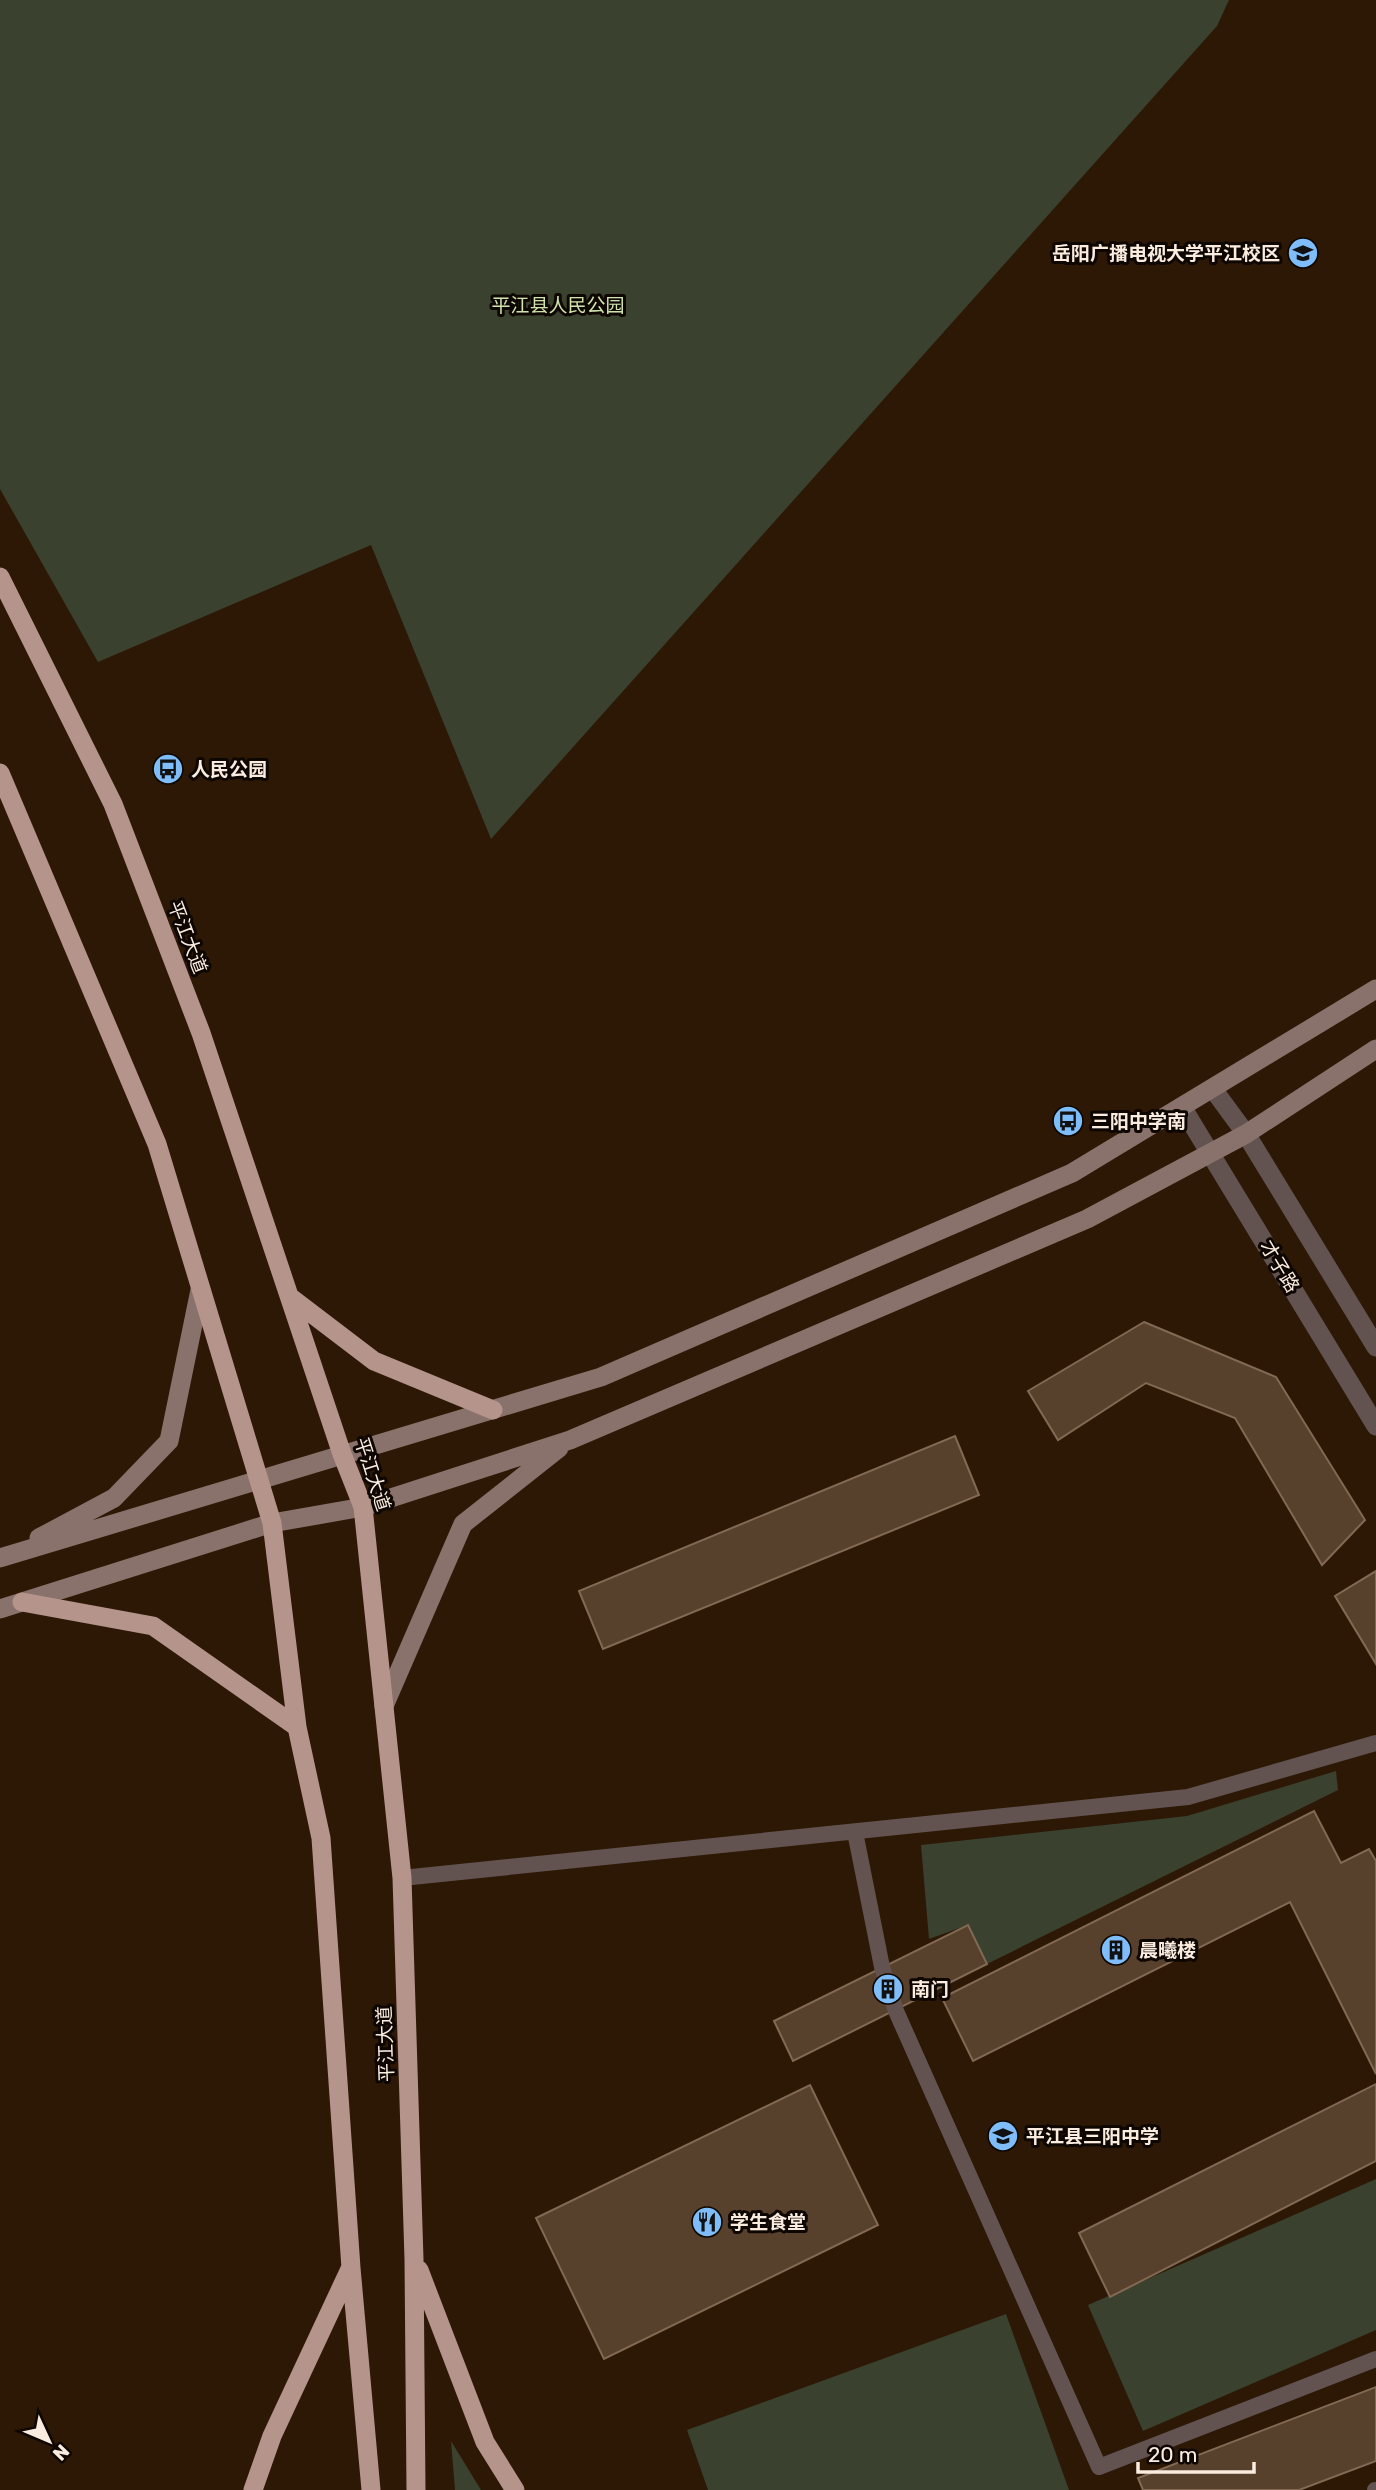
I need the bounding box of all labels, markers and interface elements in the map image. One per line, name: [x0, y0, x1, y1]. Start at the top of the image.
school or university icon: 岳阳广播电视大学平江校区: [1286, 236, 1320, 270]
place label: 岳阳广播电视大学平江校区: [1052, 242, 1280, 265]
park label: 平江县人民公园: [491, 294, 625, 317]
bus stop icon: 人民公园: [151, 752, 185, 786]
place label: 人民公园: [191, 758, 267, 781]
street label: 平江大道: [163, 898, 212, 977]
bus stop icon: 三阳中学南: [1051, 1104, 1085, 1138]
place label: 三阳中学南: [1091, 1110, 1186, 1133]
street label: 才子路: [1255, 1236, 1304, 1297]
street label: 平江大道: [350, 1434, 395, 1514]
building icon: 晨曦楼: [1099, 1933, 1133, 1967]
place label: 晨曦楼: [1139, 1939, 1196, 1962]
building icon: 南门: [871, 1972, 905, 2006]
place label: 南门: [911, 1978, 949, 2001]
street label: 平江大道: [373, 2006, 398, 2082]
school or university icon: 平江县三阳中学: [986, 2119, 1020, 2153]
place label: 平江县三阳中学: [1026, 2125, 1159, 2148]
restaurant icon: 学生食堂: [690, 2205, 724, 2239]
place label: 学生食堂: [730, 2211, 806, 2234]
north arrow: [14, 2406, 84, 2476]
scale bar: [1138, 2430, 1254, 2474]
text: N: [48, 2440, 74, 2465]
text: 20 m: [1148, 2442, 1197, 2467]

